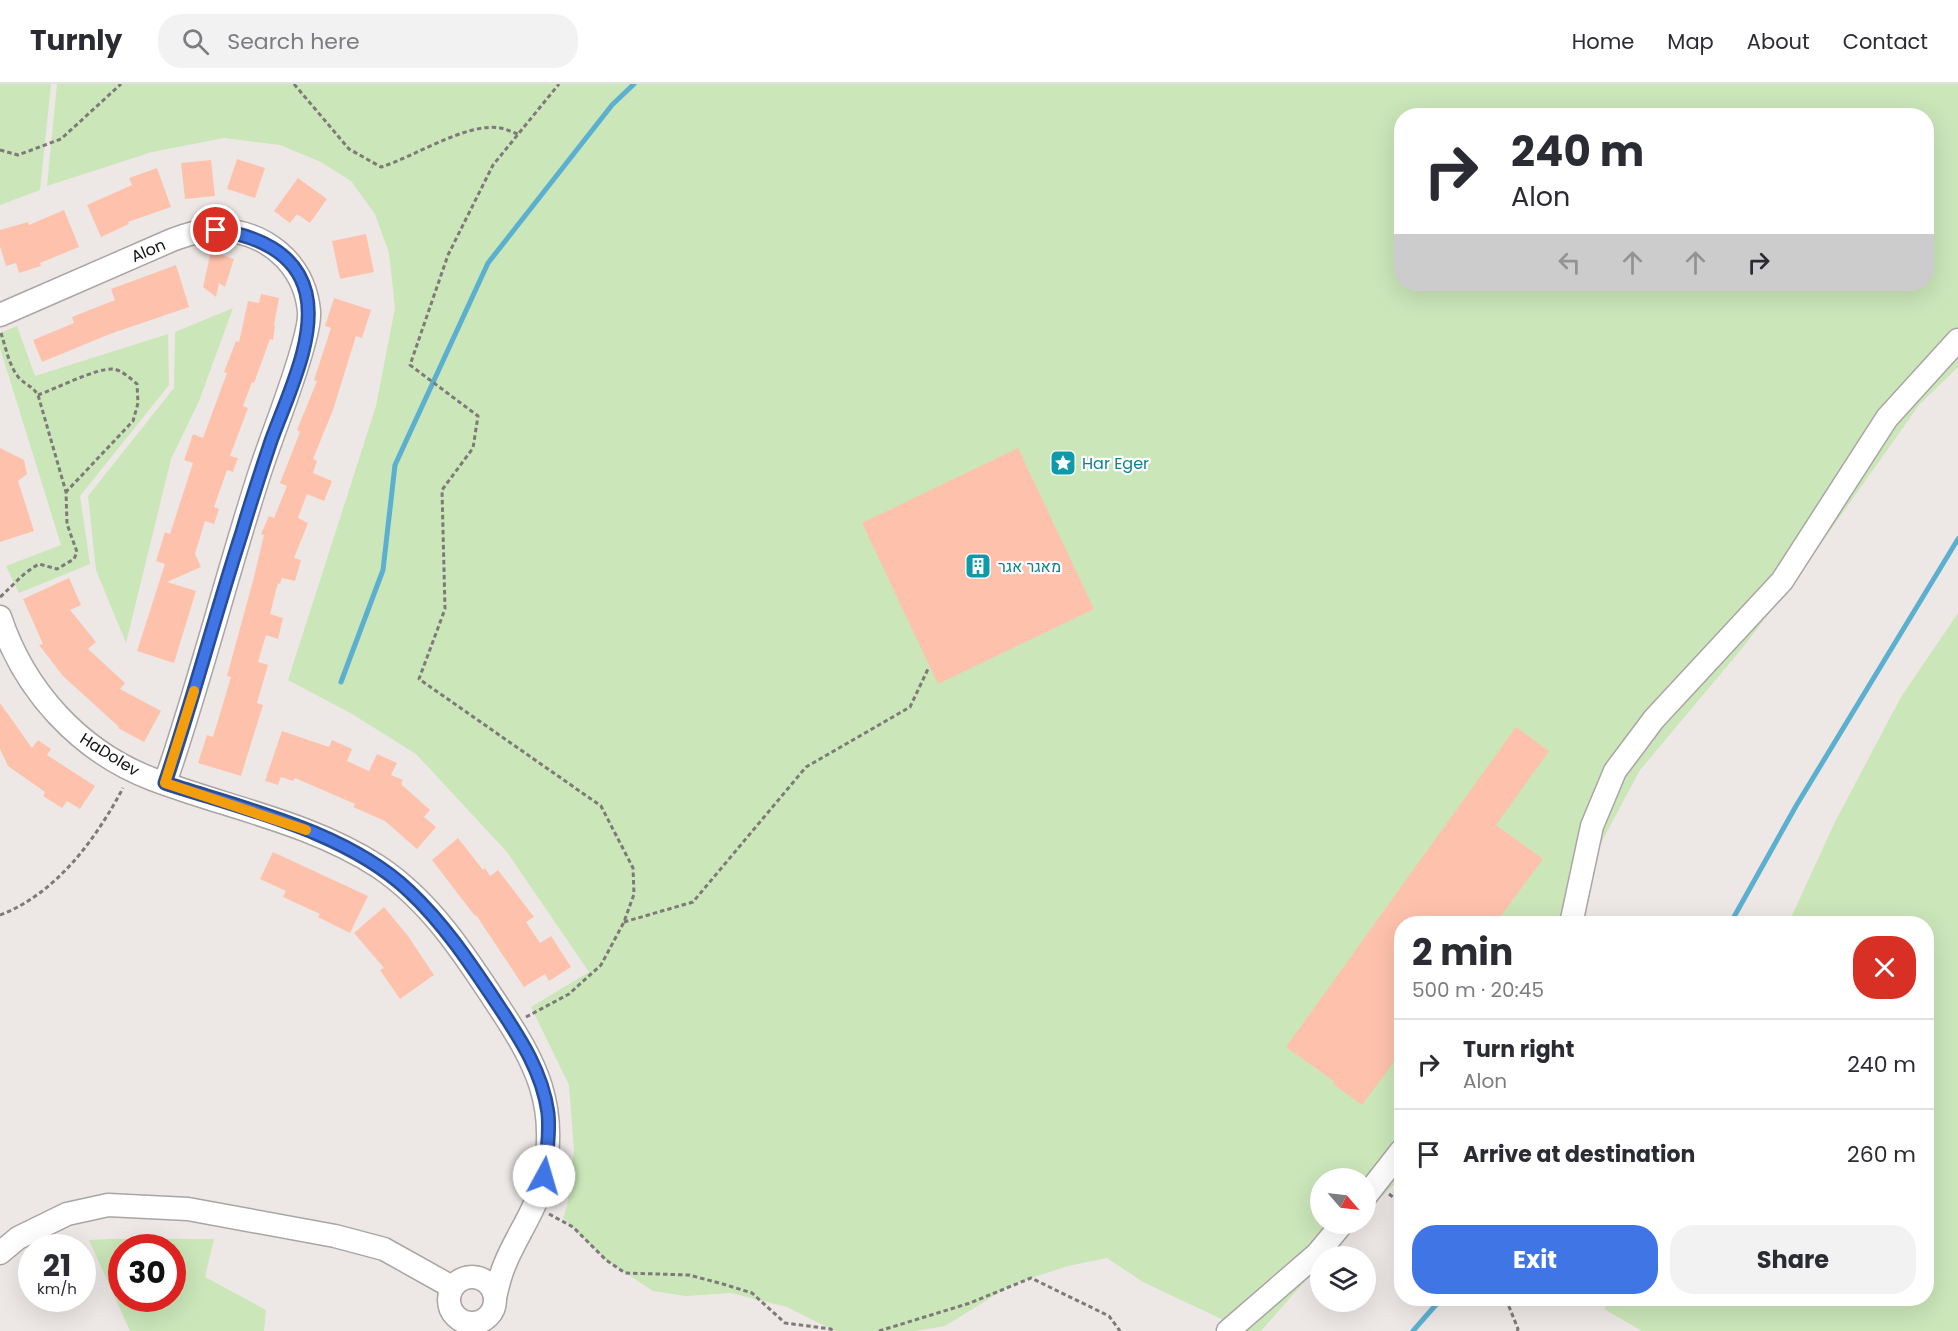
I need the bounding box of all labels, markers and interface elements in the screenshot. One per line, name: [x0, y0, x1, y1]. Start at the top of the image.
search box: [158, 14, 578, 68]
text: Turnly: [30, 21, 122, 60]
icon: search: [179, 25, 212, 58]
text: Search here: [227, 26, 360, 57]
text: Home: [1572, 27, 1634, 56]
text: Map: [1667, 27, 1714, 56]
text: About: [1747, 27, 1810, 56]
text: Contact: [1843, 27, 1928, 56]
text: 240 m: [1511, 122, 1644, 181]
icon: right: [1412, 132, 1490, 210]
text: Alon: [1511, 178, 1570, 215]
pin: [190, 204, 241, 255]
icon: arrive: [199, 213, 232, 246]
street label: Alon: [127, 233, 169, 268]
icon: left: [1553, 246, 1586, 279]
icon: ahead: [1616, 246, 1649, 279]
icon: ahead: [1679, 246, 1712, 279]
icon: right: [1742, 246, 1775, 279]
place icon: Har Eger: [1048, 448, 1078, 478]
place label: Har Eger: [1082, 452, 1149, 475]
building icon: מאגר אגר: [963, 551, 993, 581]
place label: מאגר אגר: [998, 555, 1061, 578]
street label: HaDolev: [76, 727, 144, 782]
text: 2 min: [1412, 927, 1513, 978]
button: close: [1853, 936, 1916, 999]
text: 500 m · 20:45: [1412, 976, 1544, 1004]
text: Turn right: [1463, 1034, 1574, 1065]
icon: right: [1412, 1048, 1445, 1081]
text: 240 m: [1847, 1049, 1916, 1080]
text: Alon: [1463, 1067, 1507, 1095]
icon: arrive: [1412, 1138, 1445, 1171]
text: Arrive at destination: [1463, 1139, 1695, 1170]
text: 260 m: [1847, 1139, 1916, 1170]
position arrow: [512, 1144, 576, 1208]
north arrow: [1310, 1168, 1376, 1234]
map controls: [1310, 1168, 1376, 1312]
button: Exit: [1412, 1225, 1658, 1294]
button: Share: [1670, 1225, 1916, 1294]
speed limit sign: 30: [108, 1234, 186, 1312]
text: 21: [43, 1244, 71, 1287]
button: layers: [1310, 1246, 1376, 1312]
text: km/h: [37, 1278, 77, 1299]

